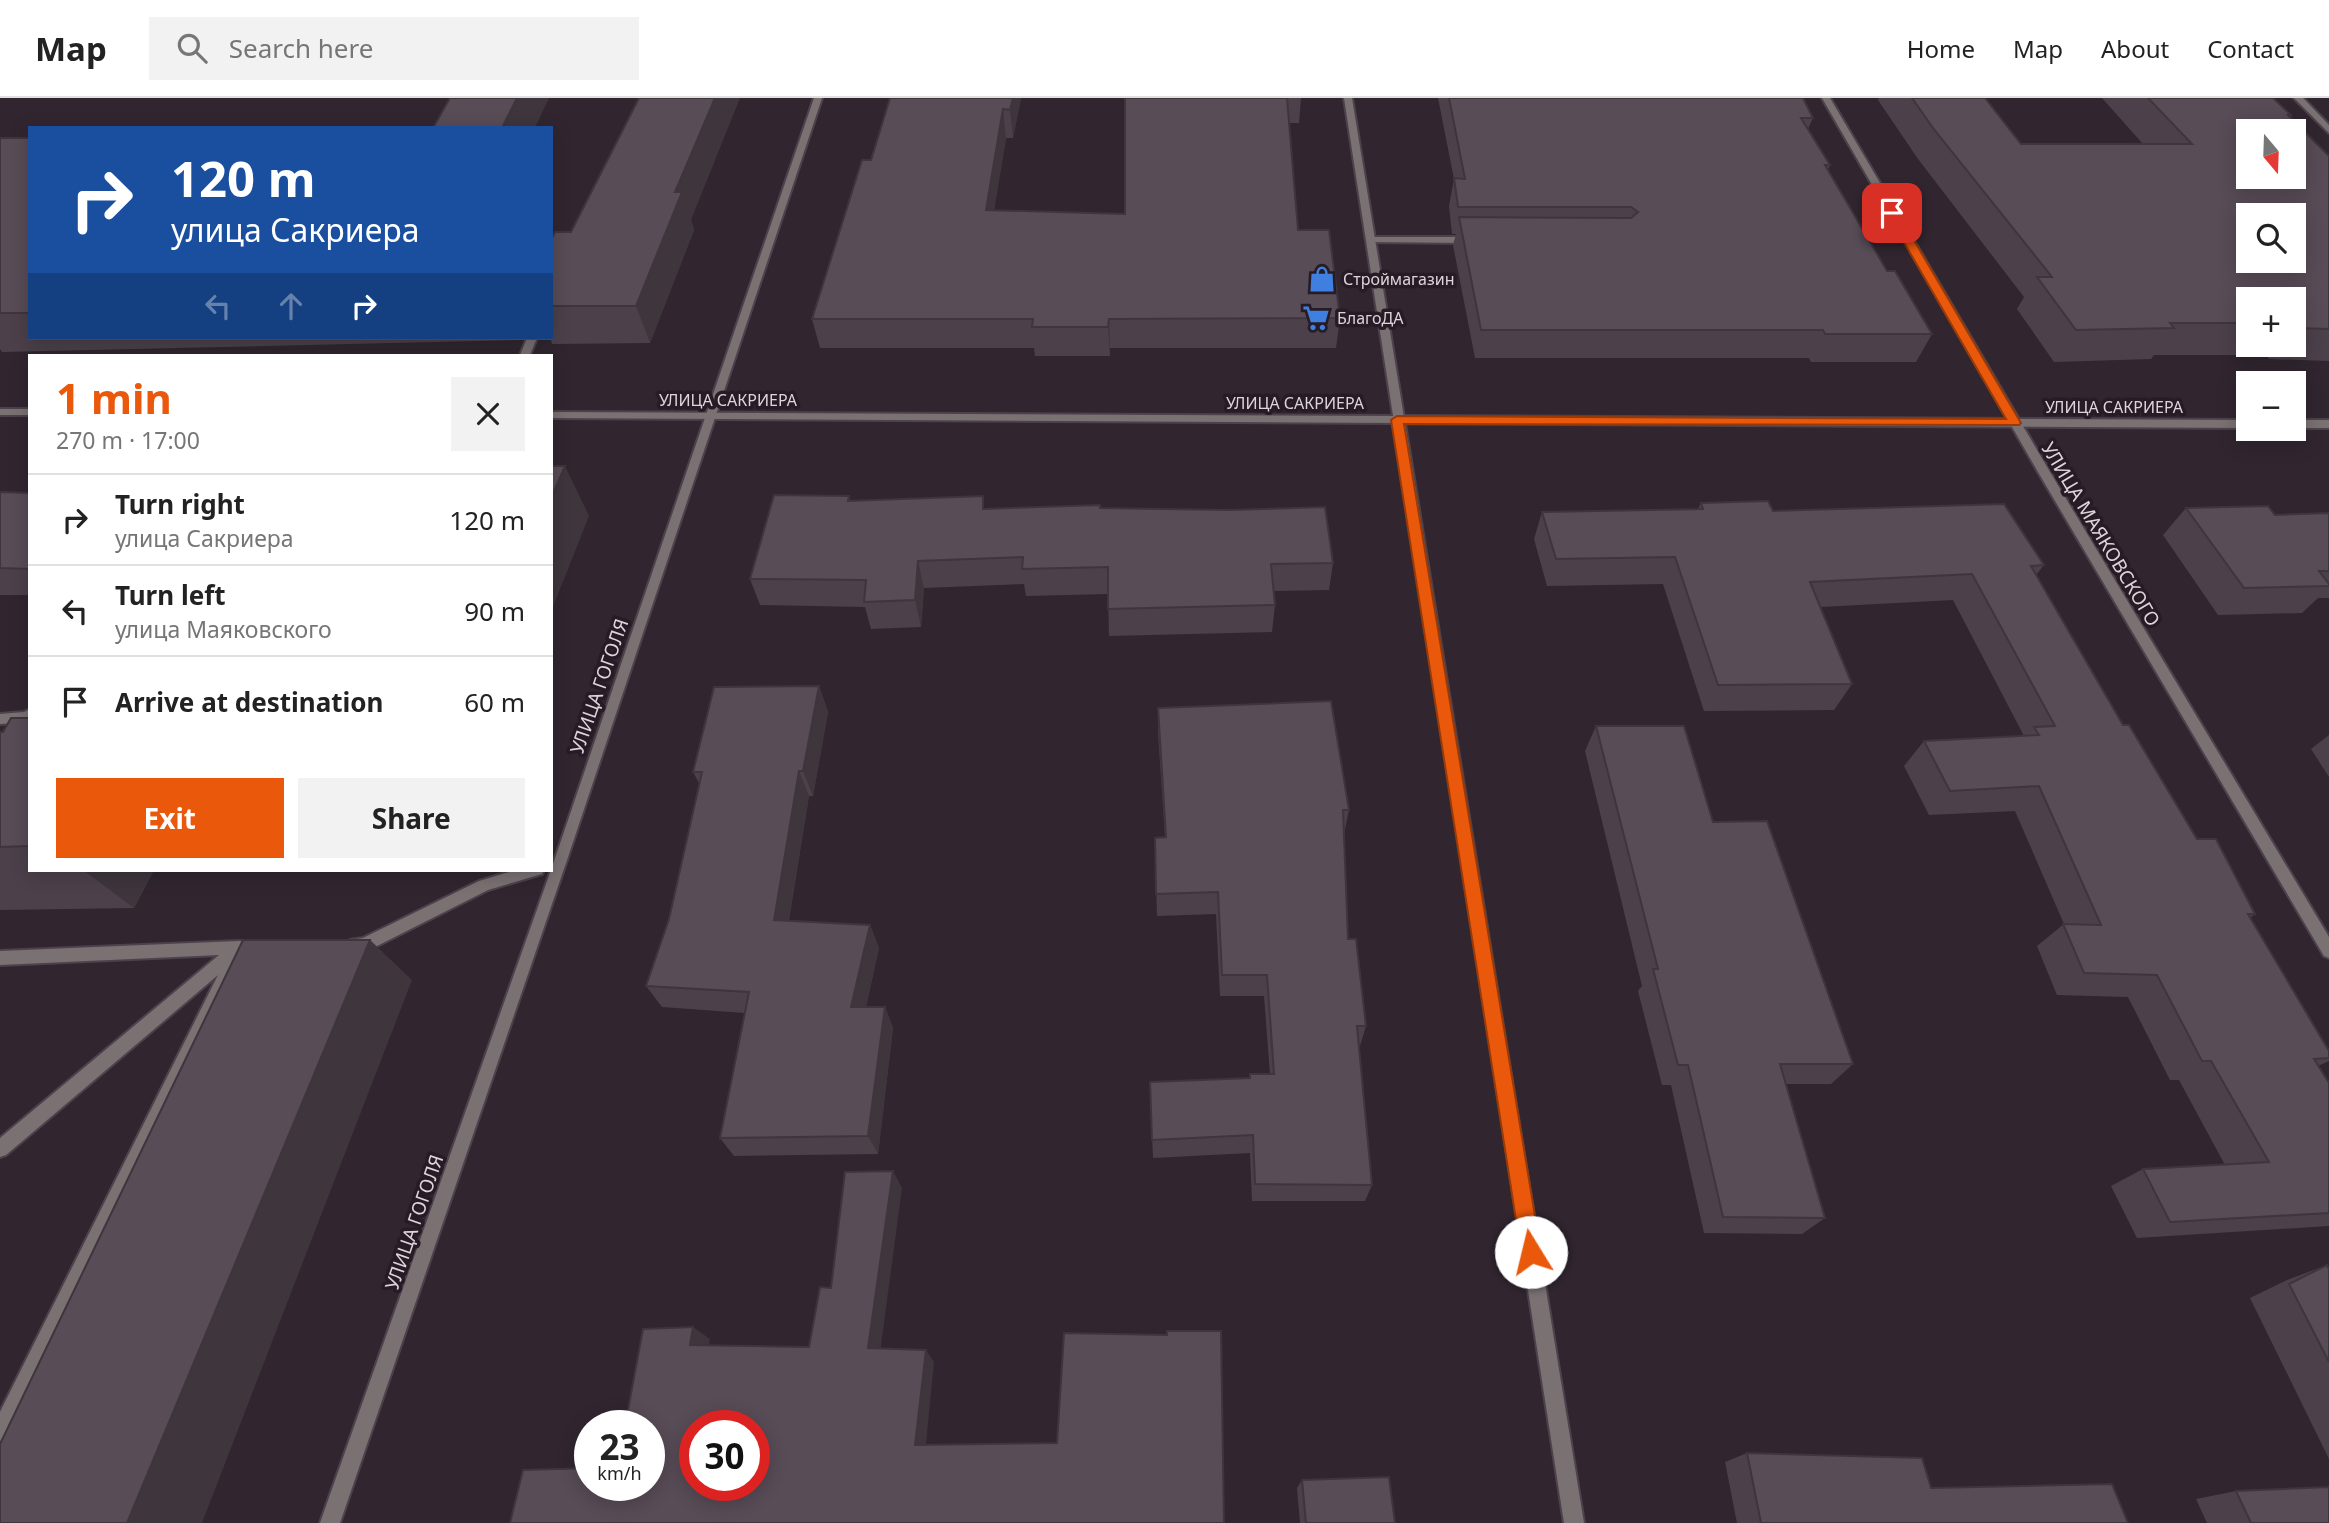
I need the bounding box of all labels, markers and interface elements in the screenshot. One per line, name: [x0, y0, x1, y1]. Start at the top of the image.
search box: [149, 17, 639, 80]
text: Map: [35, 26, 107, 71]
icon: search: [173, 29, 211, 67]
text: Search here: [229, 30, 373, 66]
text: Home: [1907, 32, 1975, 65]
text: Map: [2013, 32, 2063, 65]
text: About: [2101, 32, 2169, 65]
text: Contact: [2207, 32, 2294, 65]
north arrow: [2236, 119, 2306, 189]
map controls: [2236, 119, 2306, 441]
text: 120 m: [171, 145, 316, 211]
icon: right: [56, 154, 147, 245]
pin: [1862, 183, 1922, 243]
icon: arrive: [1873, 194, 1911, 232]
button: search: [2236, 203, 2306, 273]
text: улица Сакриера: [171, 208, 420, 251]
shop icon: Строймагазин: [1307, 264, 1337, 294]
place label: Строймагазин: [1343, 268, 1455, 290]
icon: left: [199, 287, 237, 325]
icon: ahead: [272, 287, 310, 325]
icon: right: [345, 287, 383, 325]
button: +: [2236, 287, 2306, 357]
supermarket icon: БлагоДА: [1301, 303, 1331, 333]
place label: БлагоДА: [1337, 307, 1404, 329]
text: 1 min: [56, 369, 172, 426]
button: −: [2236, 371, 2306, 441]
button: close: [451, 377, 525, 451]
street label: УЛИЦА САКРИЕРА: [659, 389, 798, 411]
street label: УЛИЦА САКРИЕРА: [1226, 392, 1365, 414]
street label: УЛИЦА САКРИЕРА: [2045, 396, 2184, 418]
text: 270 m · 17:00: [56, 424, 200, 456]
street label: УЛИЦА МАЯКОВСКОГО: [2036, 437, 2166, 631]
text: Turn right: [115, 486, 245, 522]
icon: right: [56, 501, 94, 539]
text: 120 m: [449, 502, 525, 538]
text: улица Сакриера: [115, 522, 294, 554]
text: Turn left: [115, 577, 226, 613]
icon: left: [56, 592, 94, 630]
text: 90 m: [464, 593, 525, 629]
text: улица Маяковского: [115, 613, 332, 645]
street label: УЛИЦА ГОГОЛЯ: [564, 615, 634, 757]
icon: arrive: [56, 683, 94, 721]
text: Arrive at destination: [115, 684, 384, 720]
text: 60 m: [464, 684, 525, 720]
button: Exit: [56, 778, 284, 858]
button: Share: [298, 778, 525, 858]
street label: УЛИЦА ГОГОЛЯ: [379, 1151, 449, 1293]
position arrow: [1494, 1215, 1568, 1289]
speed limit sign: 30: [679, 1410, 770, 1501]
text: 23: [599, 1423, 640, 1470]
text: km/h: [597, 1461, 642, 1485]

